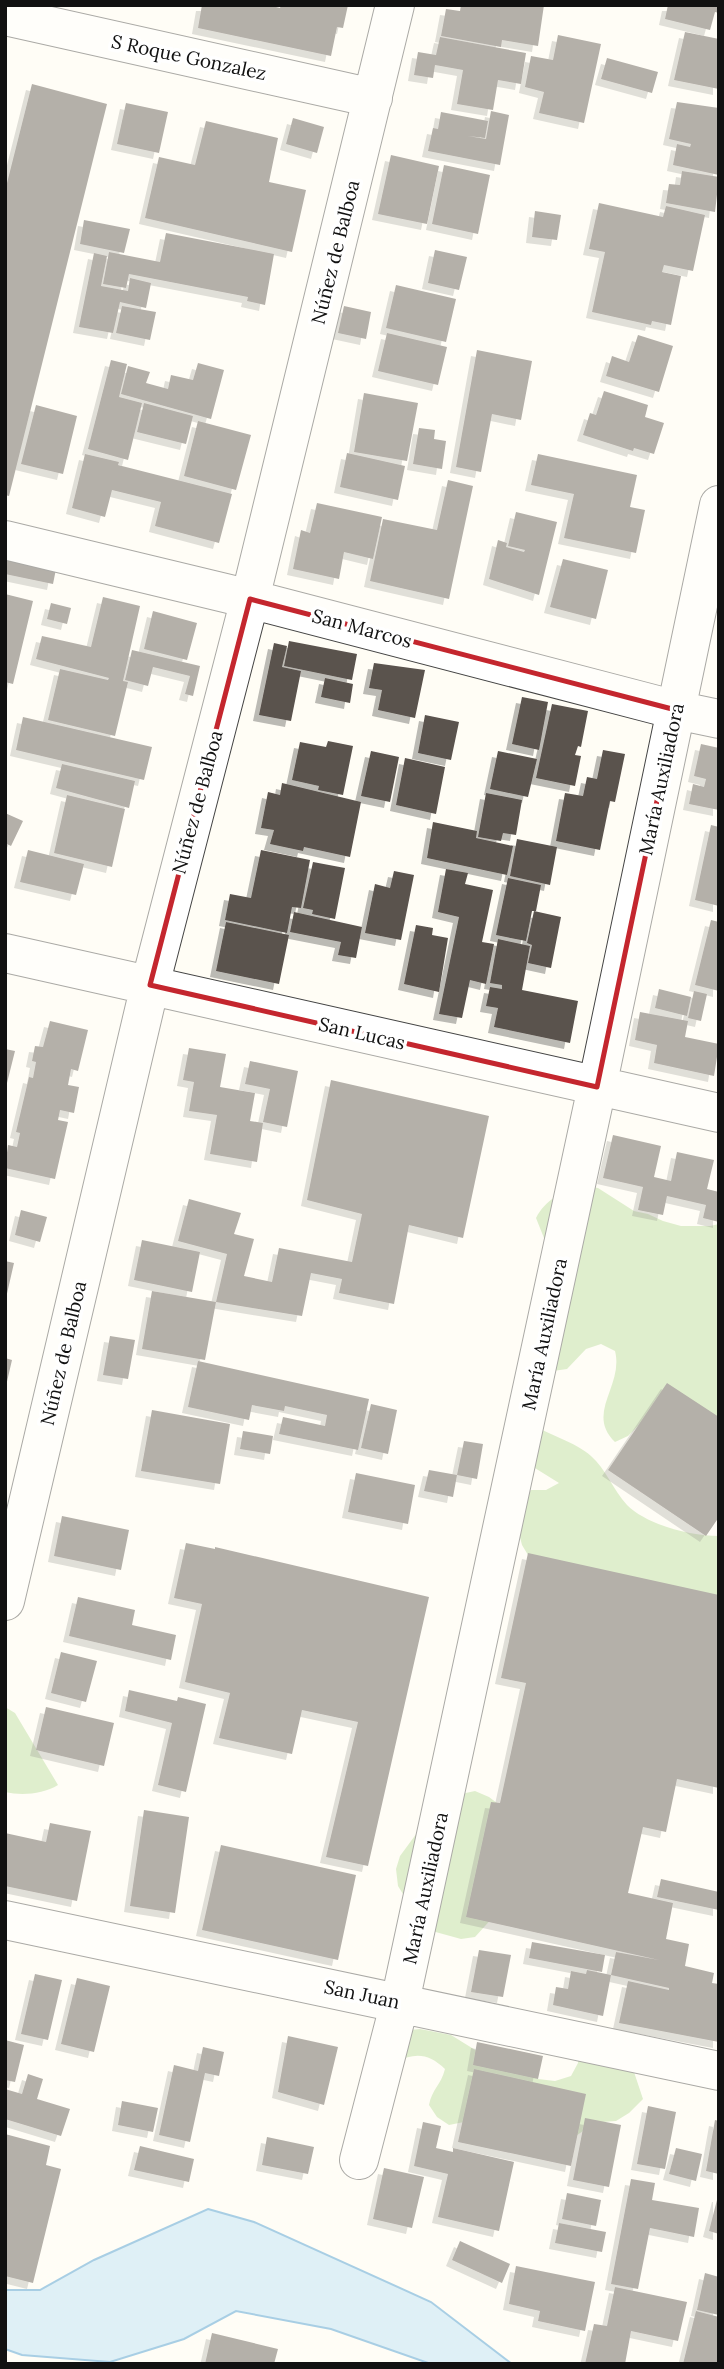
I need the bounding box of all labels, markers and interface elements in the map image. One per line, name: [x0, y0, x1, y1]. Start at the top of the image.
street label: S Roque Gonzalez: [109, 29, 269, 85]
street label: Núñez de Balboa: [305, 177, 365, 327]
street label: San Marcos: [309, 603, 415, 653]
street label: María Auxiliadora: [633, 701, 689, 857]
street label: Núñez de Balboa: [166, 727, 228, 876]
street label: San Lucas: [316, 1011, 408, 1055]
street label: María Auxiliadora: [516, 1256, 572, 1412]
street label: Núñez de Balboa: [35, 1278, 91, 1428]
street label: María Auxiliadora: [397, 1810, 453, 1966]
street label: San Juan: [322, 1974, 402, 2014]

